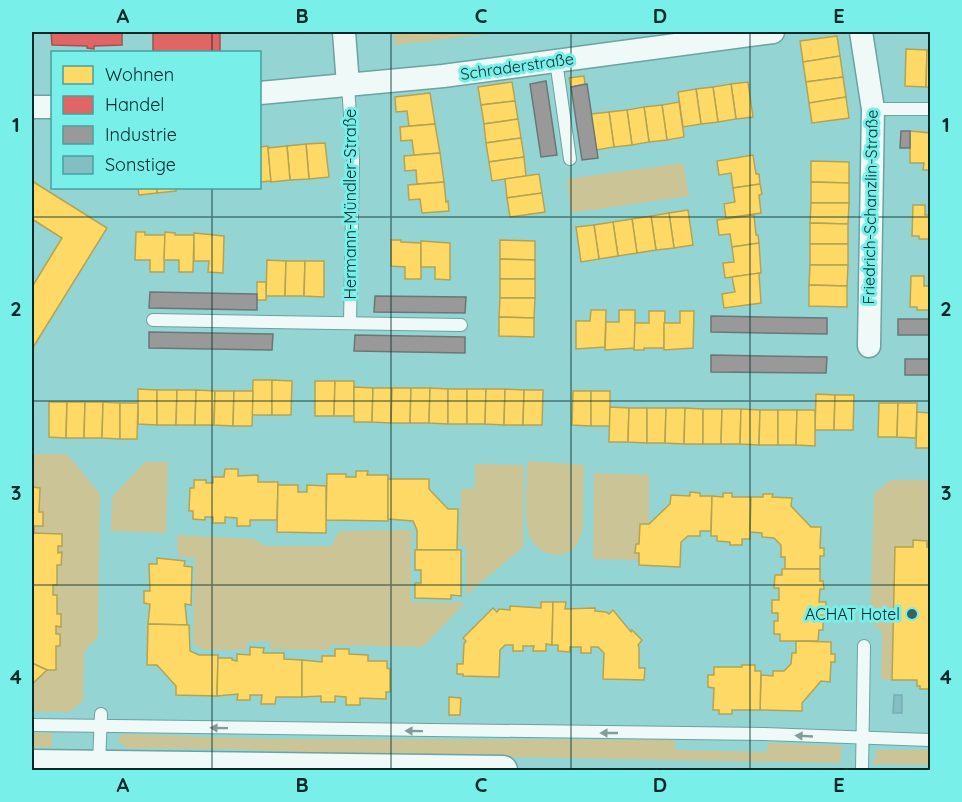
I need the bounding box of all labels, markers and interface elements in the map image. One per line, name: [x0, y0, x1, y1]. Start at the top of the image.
text: A: [117, 3, 130, 28]
text: B: [295, 3, 309, 28]
text: C: [475, 3, 488, 28]
text: D: [653, 3, 667, 28]
text: E: [833, 3, 845, 28]
street label: Schraderstraße: [459, 48, 575, 84]
legend: [51, 51, 261, 189]
text: Wohnen: [105, 63, 174, 86]
text: Handel: [105, 93, 165, 116]
street label: Hermann-Mündler-Straße: [340, 109, 360, 299]
street label: Friedrich-Schanzlin-Straße: [858, 109, 882, 305]
text: 1: [12, 112, 20, 137]
text: 1: [942, 112, 950, 137]
text: Industrie: [105, 123, 177, 146]
text: Sonstige: [105, 153, 176, 176]
text: 2: [10, 296, 22, 321]
text: 2: [940, 296, 952, 321]
text: 3: [11, 480, 21, 505]
text: 3: [941, 480, 951, 505]
place label: ACHAT Hotel: [805, 604, 900, 624]
marker: ACHAT Hotel: [905, 607, 919, 621]
text: 4: [10, 664, 22, 689]
text: 4: [940, 664, 952, 689]
one-way arrow: [210, 723, 229, 733]
one-way arrow: [405, 726, 424, 736]
one-way arrow: [600, 728, 619, 737]
one-way arrow: [795, 732, 814, 741]
text: A: [117, 772, 130, 797]
text: B: [295, 772, 309, 797]
text: C: [475, 772, 488, 797]
text: D: [653, 772, 667, 797]
text: E: [833, 772, 845, 797]

